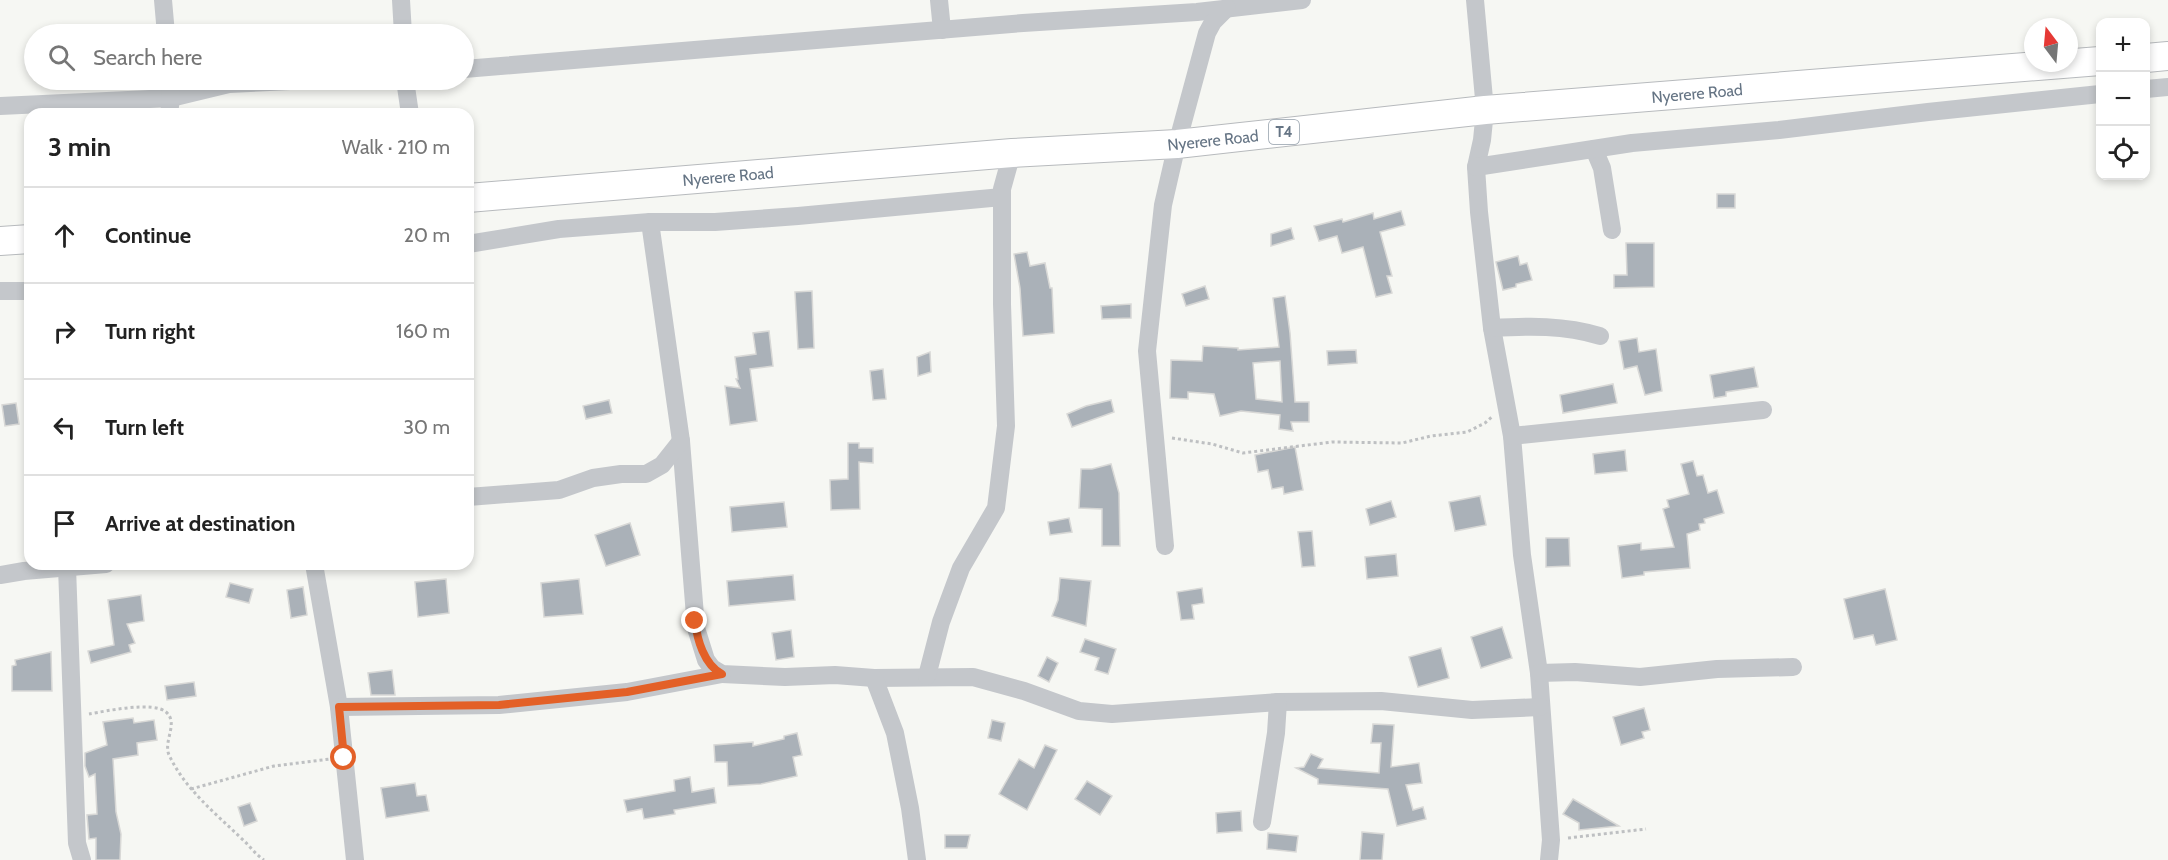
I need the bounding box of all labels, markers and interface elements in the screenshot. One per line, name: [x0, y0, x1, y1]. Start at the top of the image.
north arrow: [2024, 18, 2078, 72]
map controls: [2096, 18, 2150, 180]
button: +: [2096, 18, 2150, 72]
search box: [24, 24, 474, 90]
icon: search: [45, 41, 78, 74]
text: Search here: [93, 44, 202, 71]
button: −: [2096, 72, 2150, 126]
street label: Nyerere Road: [1651, 80, 1744, 107]
road number: T4: [1269, 120, 1299, 144]
street label: Nyerere Road: [1166, 126, 1260, 155]
button: locate: [2096, 126, 2150, 180]
text: 3 min: [48, 131, 111, 163]
text: Walk · 210 m: [342, 135, 450, 159]
street label: Nyerere Road: [682, 163, 775, 190]
icon: ahead: [48, 219, 81, 252]
text: Continue: [105, 222, 191, 249]
text: 20 m: [404, 223, 450, 247]
icon: right: [48, 315, 81, 348]
text: Turn right: [105, 318, 195, 345]
text: 160 m: [396, 319, 450, 343]
icon: left: [48, 411, 81, 444]
text: Turn left: [105, 414, 184, 441]
text: 30 m: [403, 415, 450, 439]
icon: arrive: [48, 507, 81, 540]
text: Arrive at destination: [105, 510, 295, 537]
route end: [681, 607, 707, 633]
route start: [330, 744, 356, 770]

